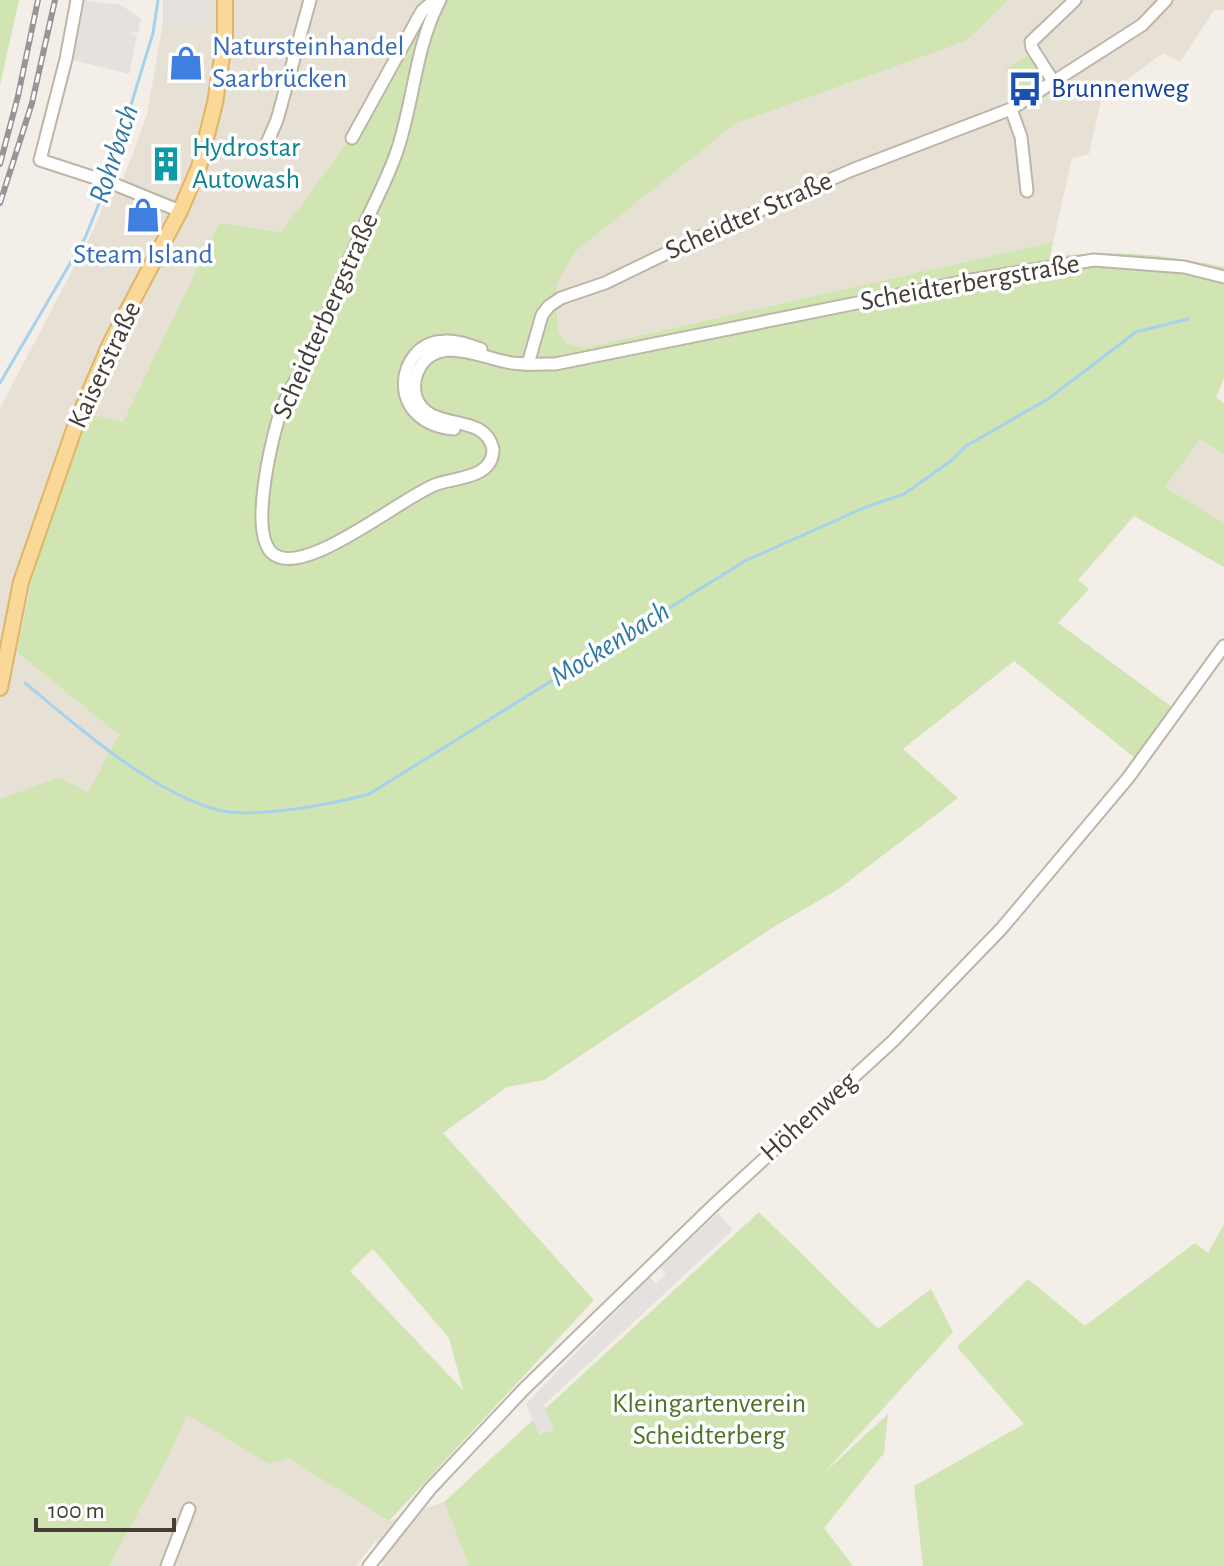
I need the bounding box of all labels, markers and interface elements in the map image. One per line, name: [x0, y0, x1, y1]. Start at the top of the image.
place label: Natursteinhandel Saarbrücken: [212, 33, 405, 93]
shop icon: Natursteinhandel Saarbrücken: [167, 44, 205, 82]
bus stop icon: Brunnenweg: [1006, 70, 1044, 108]
place label: Brunnenweg: [1051, 75, 1189, 103]
water label: Rohrbach: [84, 101, 144, 207]
place label: Hydrostar Autowash: [192, 134, 300, 194]
building icon: Hydrostar Autowash: [147, 145, 185, 183]
street label: Scheidter Straße: [661, 167, 837, 265]
shop icon: Steam Island: [124, 196, 162, 234]
street label: Scheidterbergstraße: [268, 209, 384, 423]
place label: Steam Island: [73, 241, 213, 269]
street label: Scheidterbergstraße: [858, 250, 1082, 316]
street label: Kaiserstraße: [63, 297, 147, 433]
water label: Mockenbach: [545, 596, 675, 692]
street label: Höhenweg: [756, 1067, 863, 1167]
park label: Kleingartenverein Scheidterberg: [612, 1390, 806, 1450]
scale bar: [36, 1482, 174, 1532]
text: 100 m: [48, 1499, 105, 1523]

